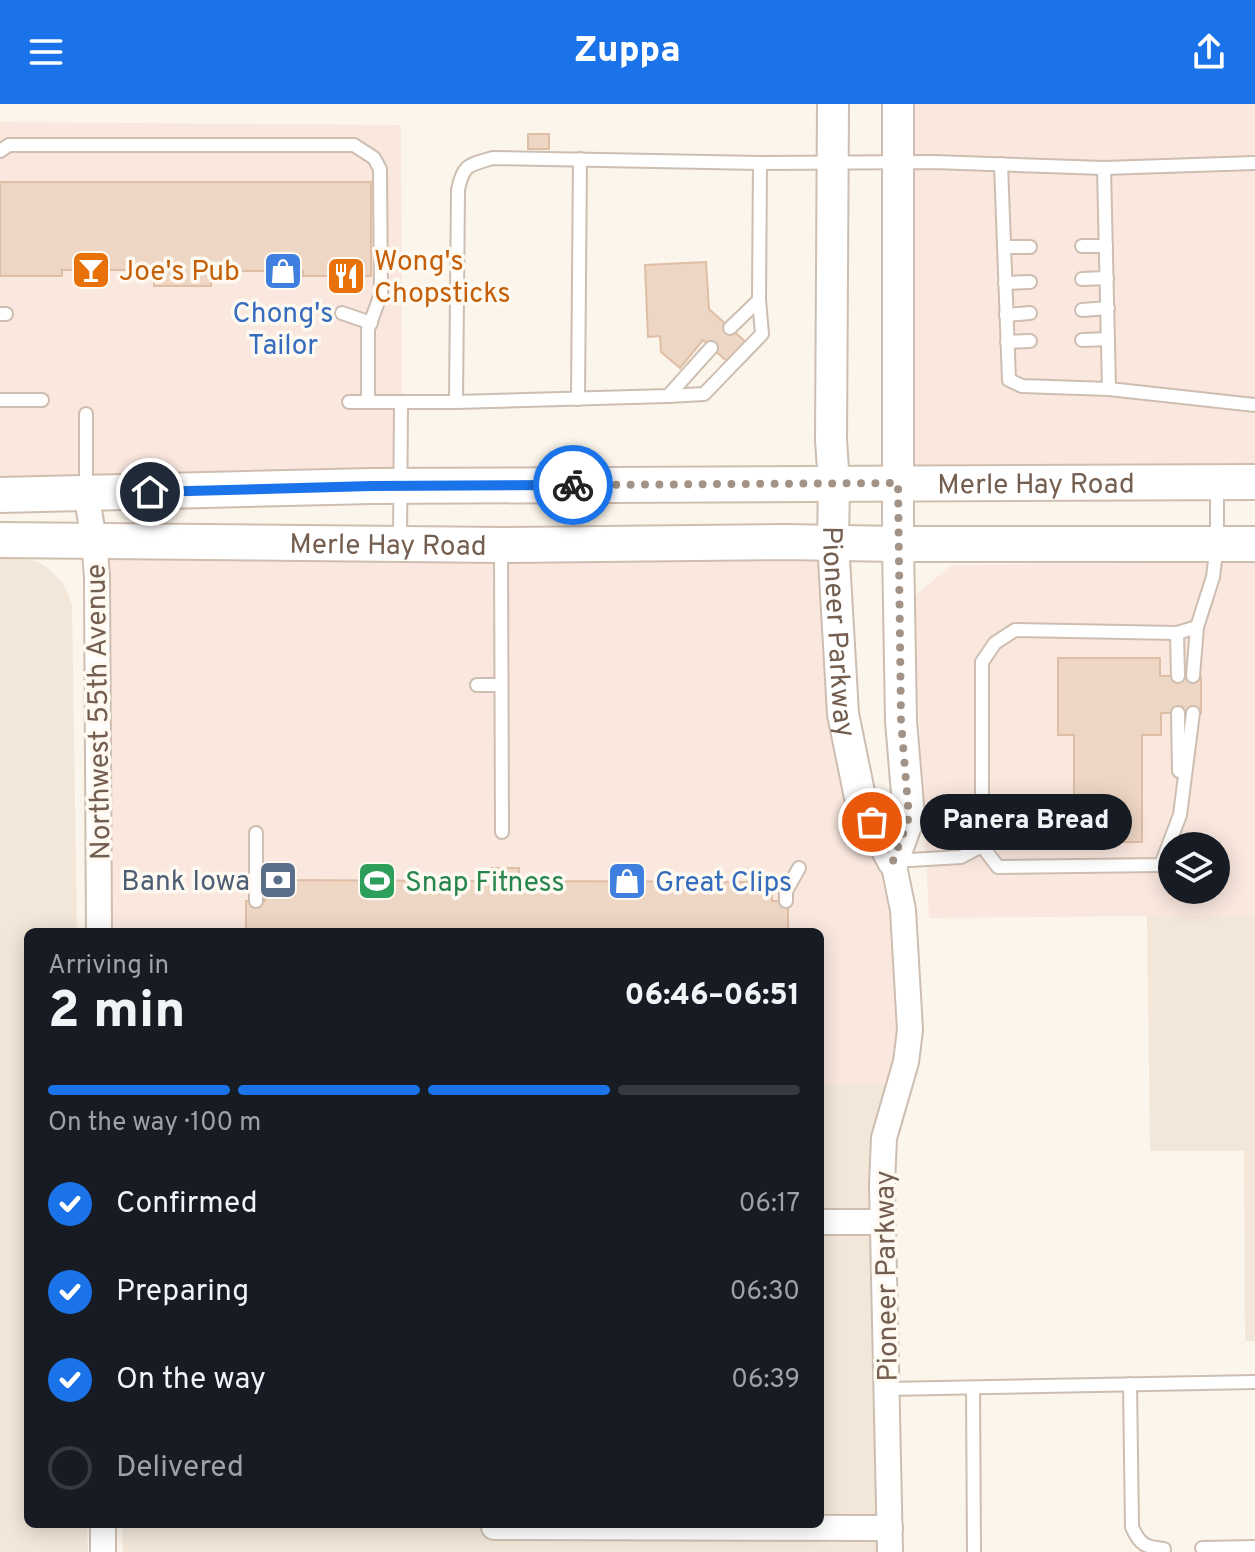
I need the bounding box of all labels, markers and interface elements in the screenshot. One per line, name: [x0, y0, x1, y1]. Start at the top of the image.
text: Zuppa: [574, 29, 681, 75]
icon: menu: [24, 30, 68, 74]
icon: share: [1187, 30, 1231, 74]
place label: Wong's Chopsticks: [374, 245, 511, 313]
bar icon: Joe's Pub: [70, 249, 112, 291]
shop icon: Chong's Tailor: [262, 250, 304, 292]
place label: Joe's Pub: [119, 255, 240, 291]
restaurant icon: Wong's Chopsticks: [325, 255, 367, 297]
place label: Chong's Tailor: [233, 297, 333, 365]
courier: [533, 445, 613, 525]
pin: [116, 458, 184, 526]
icon: bike: [551, 463, 595, 507]
street label: Merle Hay Road: [937, 468, 1135, 504]
icon: home: [128, 470, 172, 514]
street label: Pioneer Parkway: [812, 526, 862, 741]
street label: Merle Hay Road: [289, 528, 487, 566]
street label: Northwest 55th Avenue: [79, 563, 121, 860]
pin: [838, 788, 906, 856]
callout: Panera Bread: [920, 794, 1132, 850]
icon: bag: [850, 800, 894, 844]
text: Panera Bread: [943, 805, 1109, 838]
map controls: [1158, 832, 1230, 904]
button: layers: [1158, 832, 1230, 904]
bank icon: Bank Iowa: [257, 859, 299, 901]
sports icon: Snap Fitness: [356, 860, 398, 902]
shop icon: Great Clips: [606, 860, 648, 902]
place label: Bank Iowa: [121, 865, 250, 901]
place label: Snap Fitness: [405, 866, 565, 902]
place label: Great Clips: [655, 866, 792, 902]
text: Arriving in: [48, 950, 169, 983]
text: 06:46–06:51: [625, 978, 800, 1015]
text: 2 min: [48, 980, 186, 1046]
text: On the way · 100 m: [48, 1107, 261, 1140]
street label: Pioneer Parkway: [868, 1170, 908, 1382]
icon: check: [48, 1182, 92, 1226]
text: Confirmed: [116, 1186, 258, 1223]
text: 06:17: [739, 1188, 800, 1221]
icon: check: [48, 1270, 92, 1314]
text: Preparing: [116, 1274, 249, 1311]
text: 06:30: [730, 1276, 800, 1309]
icon: check: [48, 1358, 92, 1402]
text: On the way: [116, 1362, 266, 1399]
text: 06:39: [731, 1364, 800, 1397]
text: Delivered: [116, 1450, 244, 1487]

